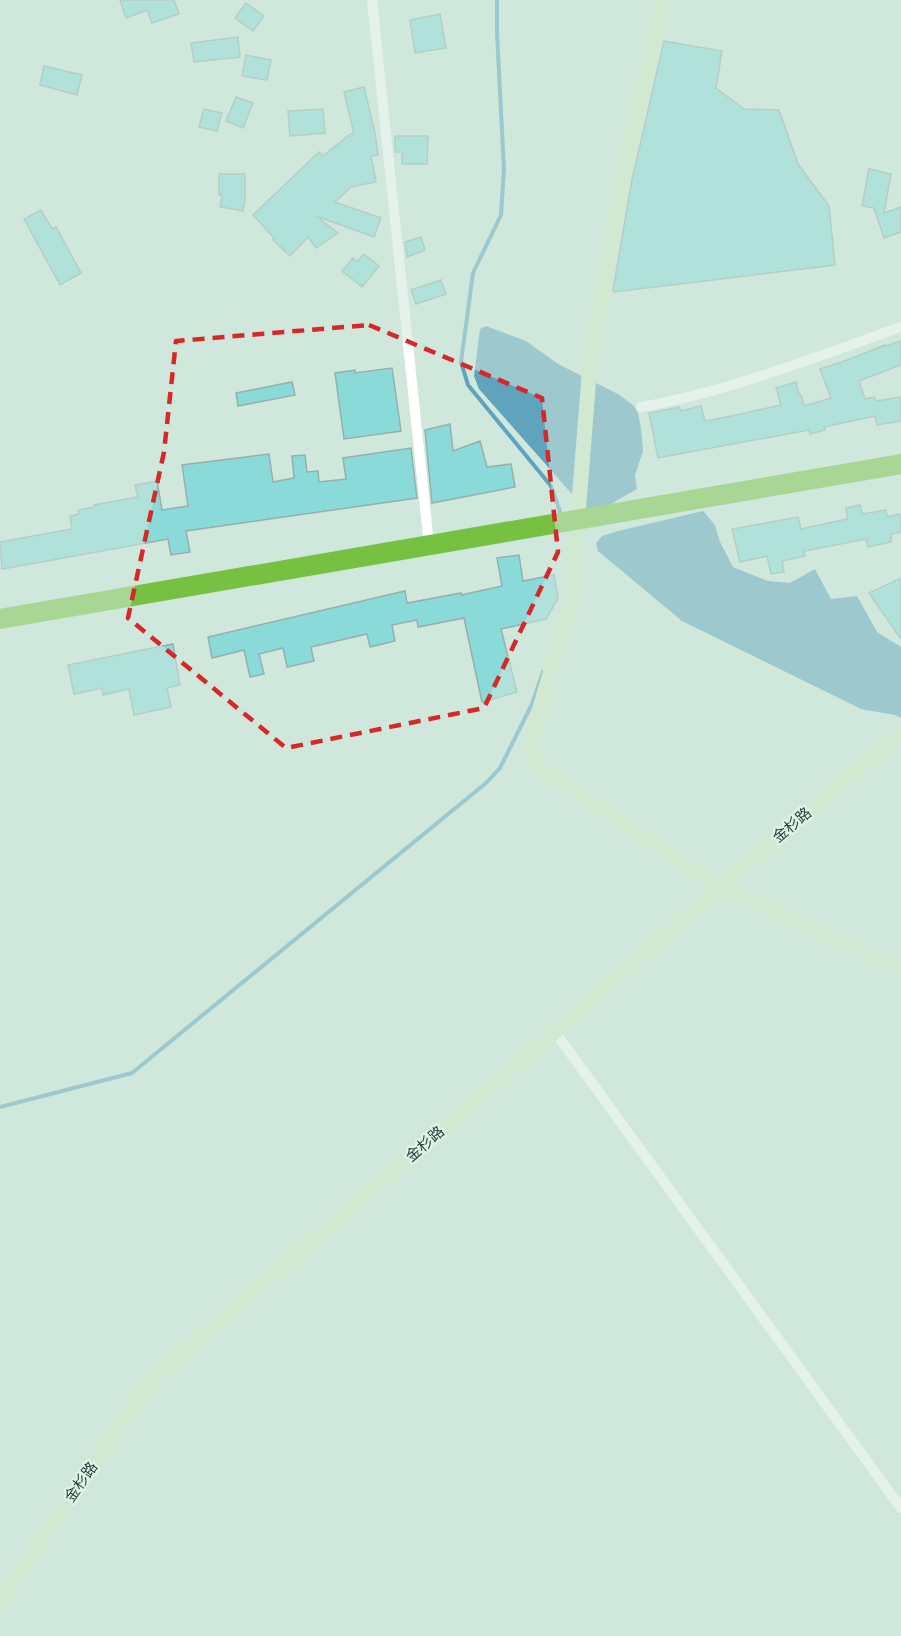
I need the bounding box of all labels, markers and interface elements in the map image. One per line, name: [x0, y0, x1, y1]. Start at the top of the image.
street label: 金杉路: [770, 804, 814, 846]
street label: 金杉路: [403, 1123, 447, 1165]
street label: 金杉路: [62, 1459, 100, 1505]

